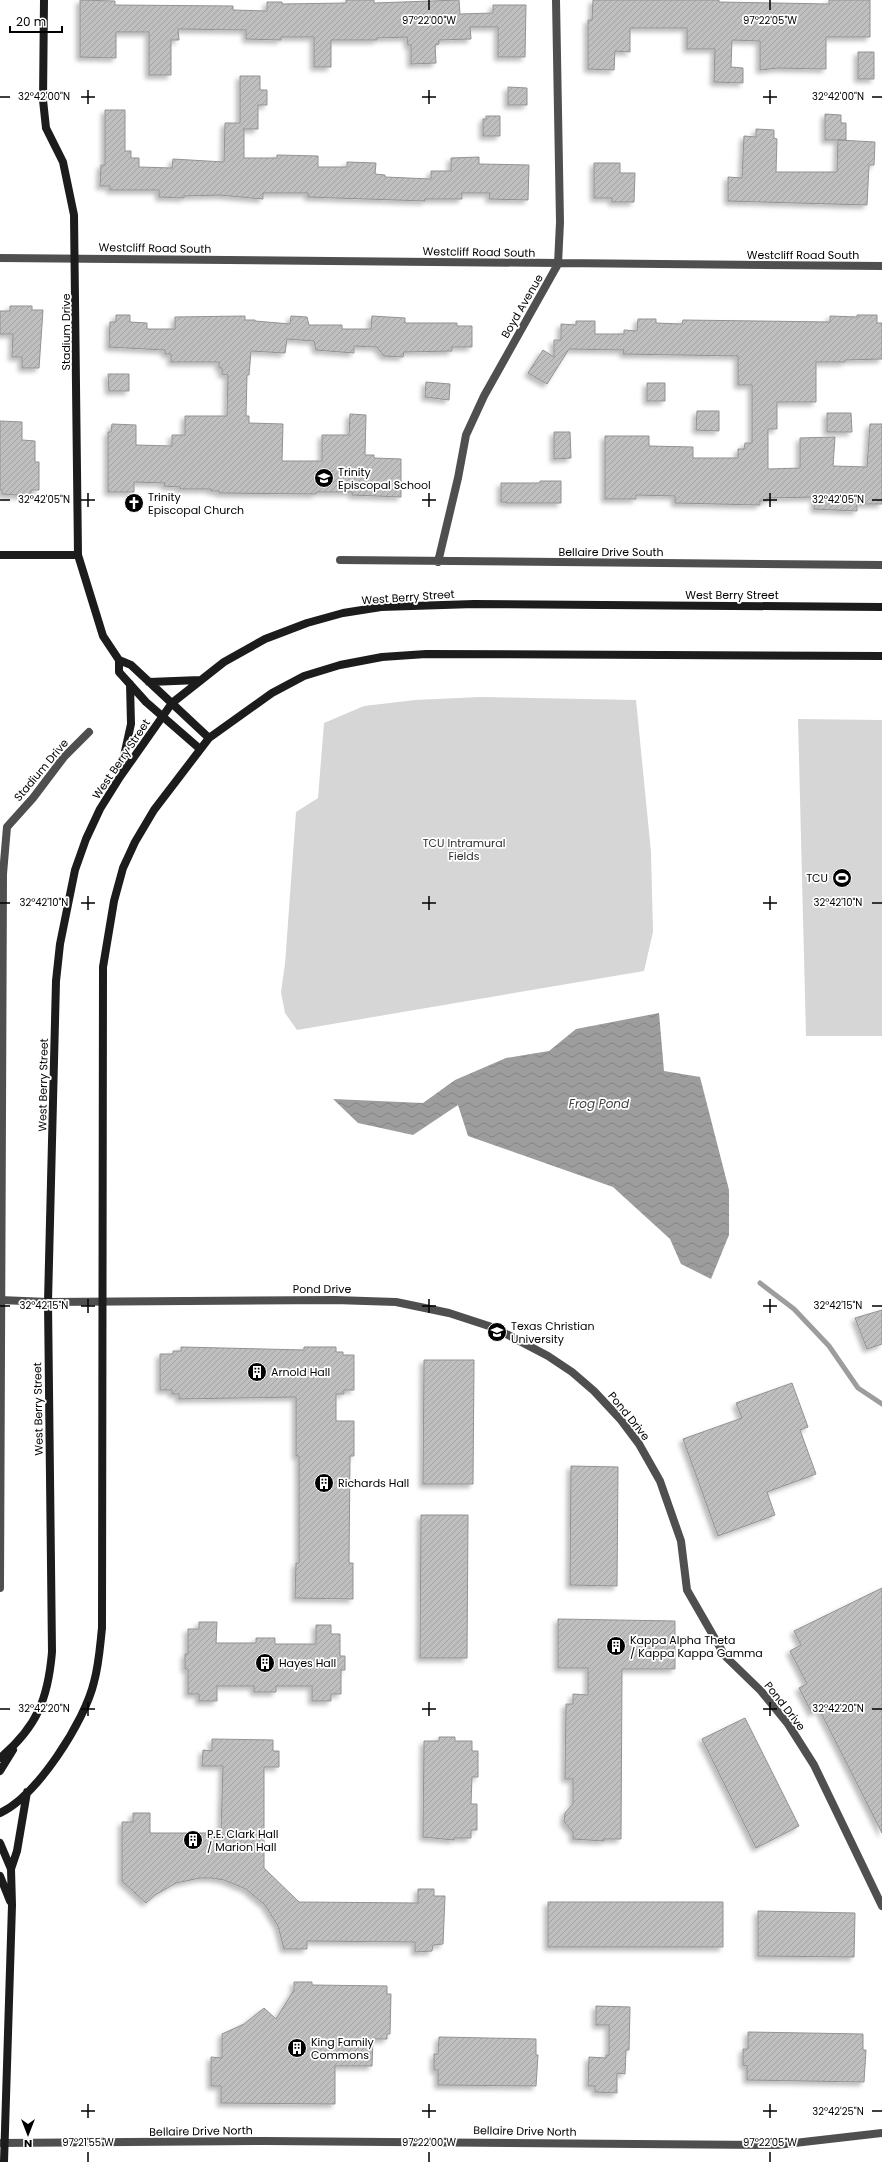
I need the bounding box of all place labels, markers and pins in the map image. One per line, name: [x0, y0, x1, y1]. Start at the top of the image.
place label: Trinity Episcopal School: [338, 464, 431, 493]
school or university icon: Trinity Episcopal School: [313, 467, 335, 489]
place label: Trinity Episcopal Church: [148, 489, 244, 518]
church icon: Trinity Episcopal Church: [123, 492, 145, 514]
sports icon: TCU: [831, 867, 853, 889]
place label: TCU: [806, 870, 828, 886]
place label: Texas Christian University: [511, 1318, 594, 1347]
school or university icon: Texas Christian University: [486, 1321, 508, 1343]
building icon: Arnold Hall: [246, 1361, 268, 1383]
place label: Arnold Hall: [271, 1364, 330, 1380]
building icon: Richards Hall: [313, 1472, 335, 1494]
place label: Richards Hall: [338, 1475, 409, 1491]
place label: Kappa Alpha Theta / Kappa Kappa Gamma: [630, 1632, 763, 1661]
building icon: Kappa Alpha Theta / Kappa Kappa Gamma: [605, 1635, 627, 1657]
building icon: Hayes Hall: [254, 1652, 276, 1674]
place label: Hayes Hall: [279, 1655, 336, 1671]
place label: P.E. Clark Hall / Marion Hall: [207, 1826, 278, 1855]
building icon: P.E. Clark Hall / Marion Hall: [182, 1829, 204, 1851]
place label: King Family Commons: [311, 2034, 374, 2063]
building icon: King Family Commons: [286, 2037, 308, 2059]

